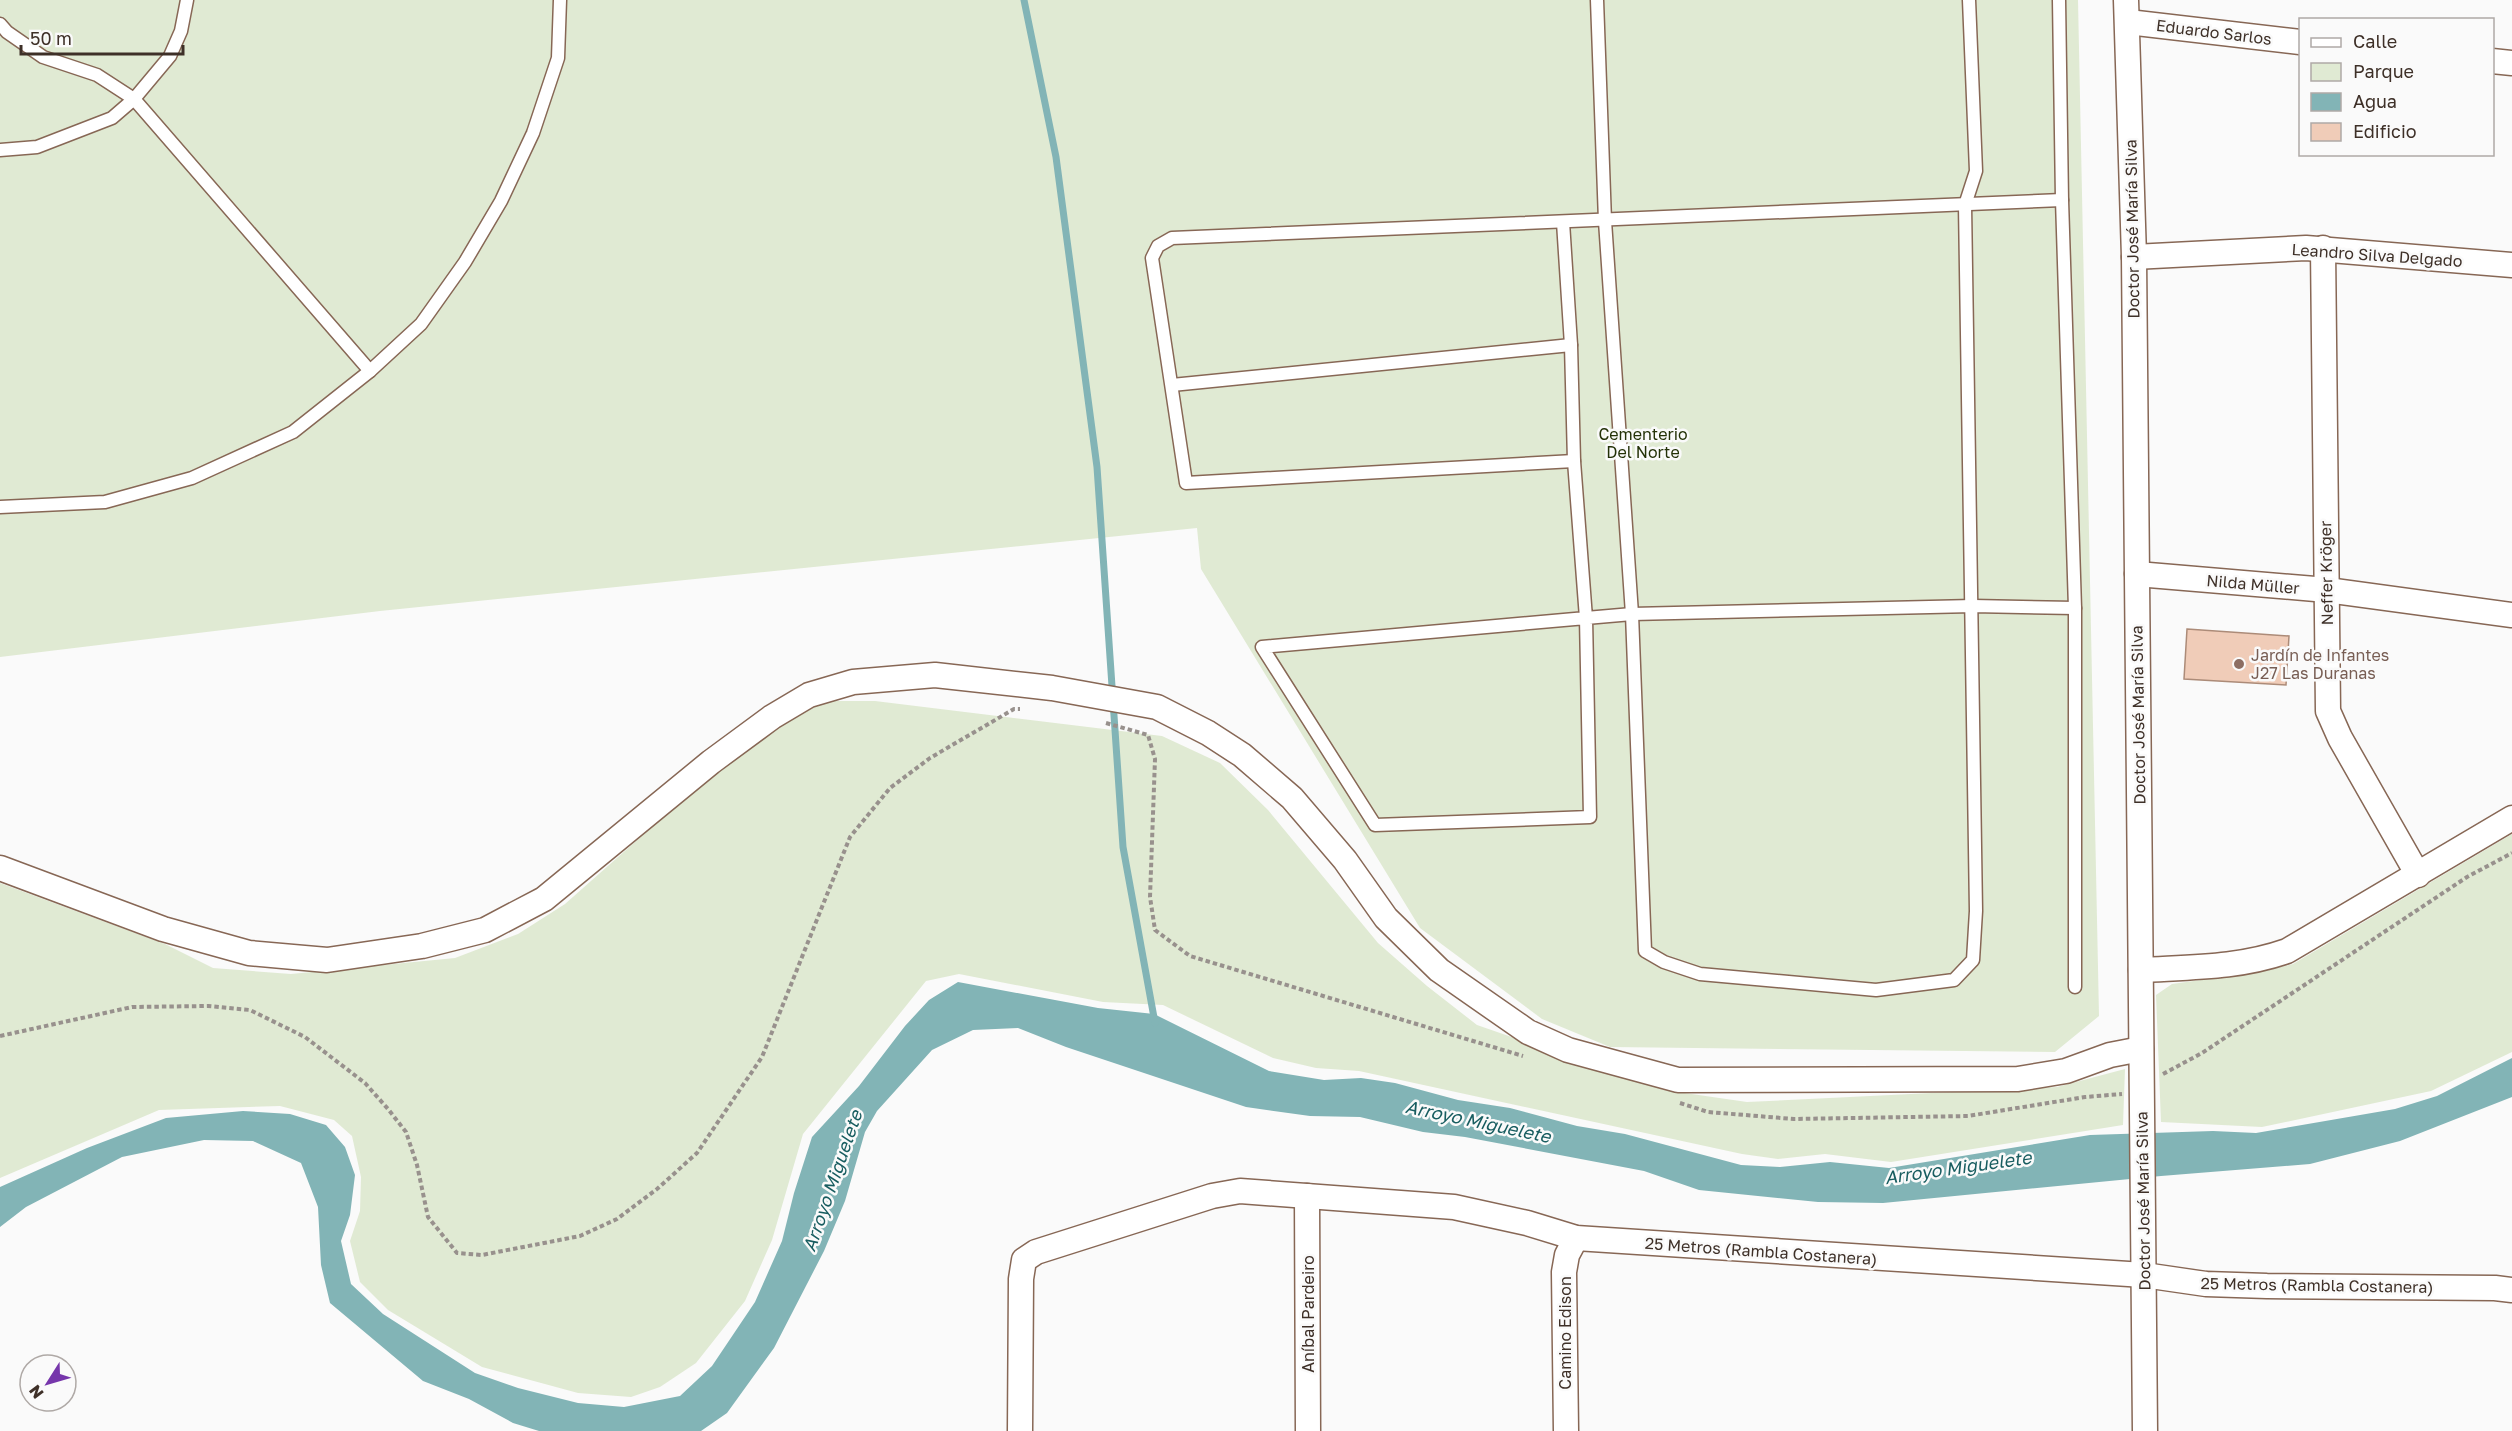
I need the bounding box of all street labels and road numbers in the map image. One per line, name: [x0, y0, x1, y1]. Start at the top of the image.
street label: Eduardo Sarlos: [2155, 15, 2273, 49]
street label: Doctor José María Silva: [2120, 139, 2144, 319]
street label: Leandro Silva Delgado: [2291, 239, 2463, 271]
street label: Neffer Kröger: [2315, 521, 2337, 625]
street label: Nilda Müller: [2206, 570, 2300, 598]
street label: Doctor José María Silva: [2126, 625, 2150, 805]
street label: Doctor José María Silva: [2131, 1111, 2155, 1291]
street label: 25 Metros (Rambla Costanera): [1644, 1233, 1878, 1269]
street label: Aníbal Pardeiro: [1298, 1255, 1318, 1373]
street label: 25 Metros (Rambla Costanera): [2200, 1273, 2434, 1297]
street label: Camino Edison: [1555, 1276, 1575, 1390]

